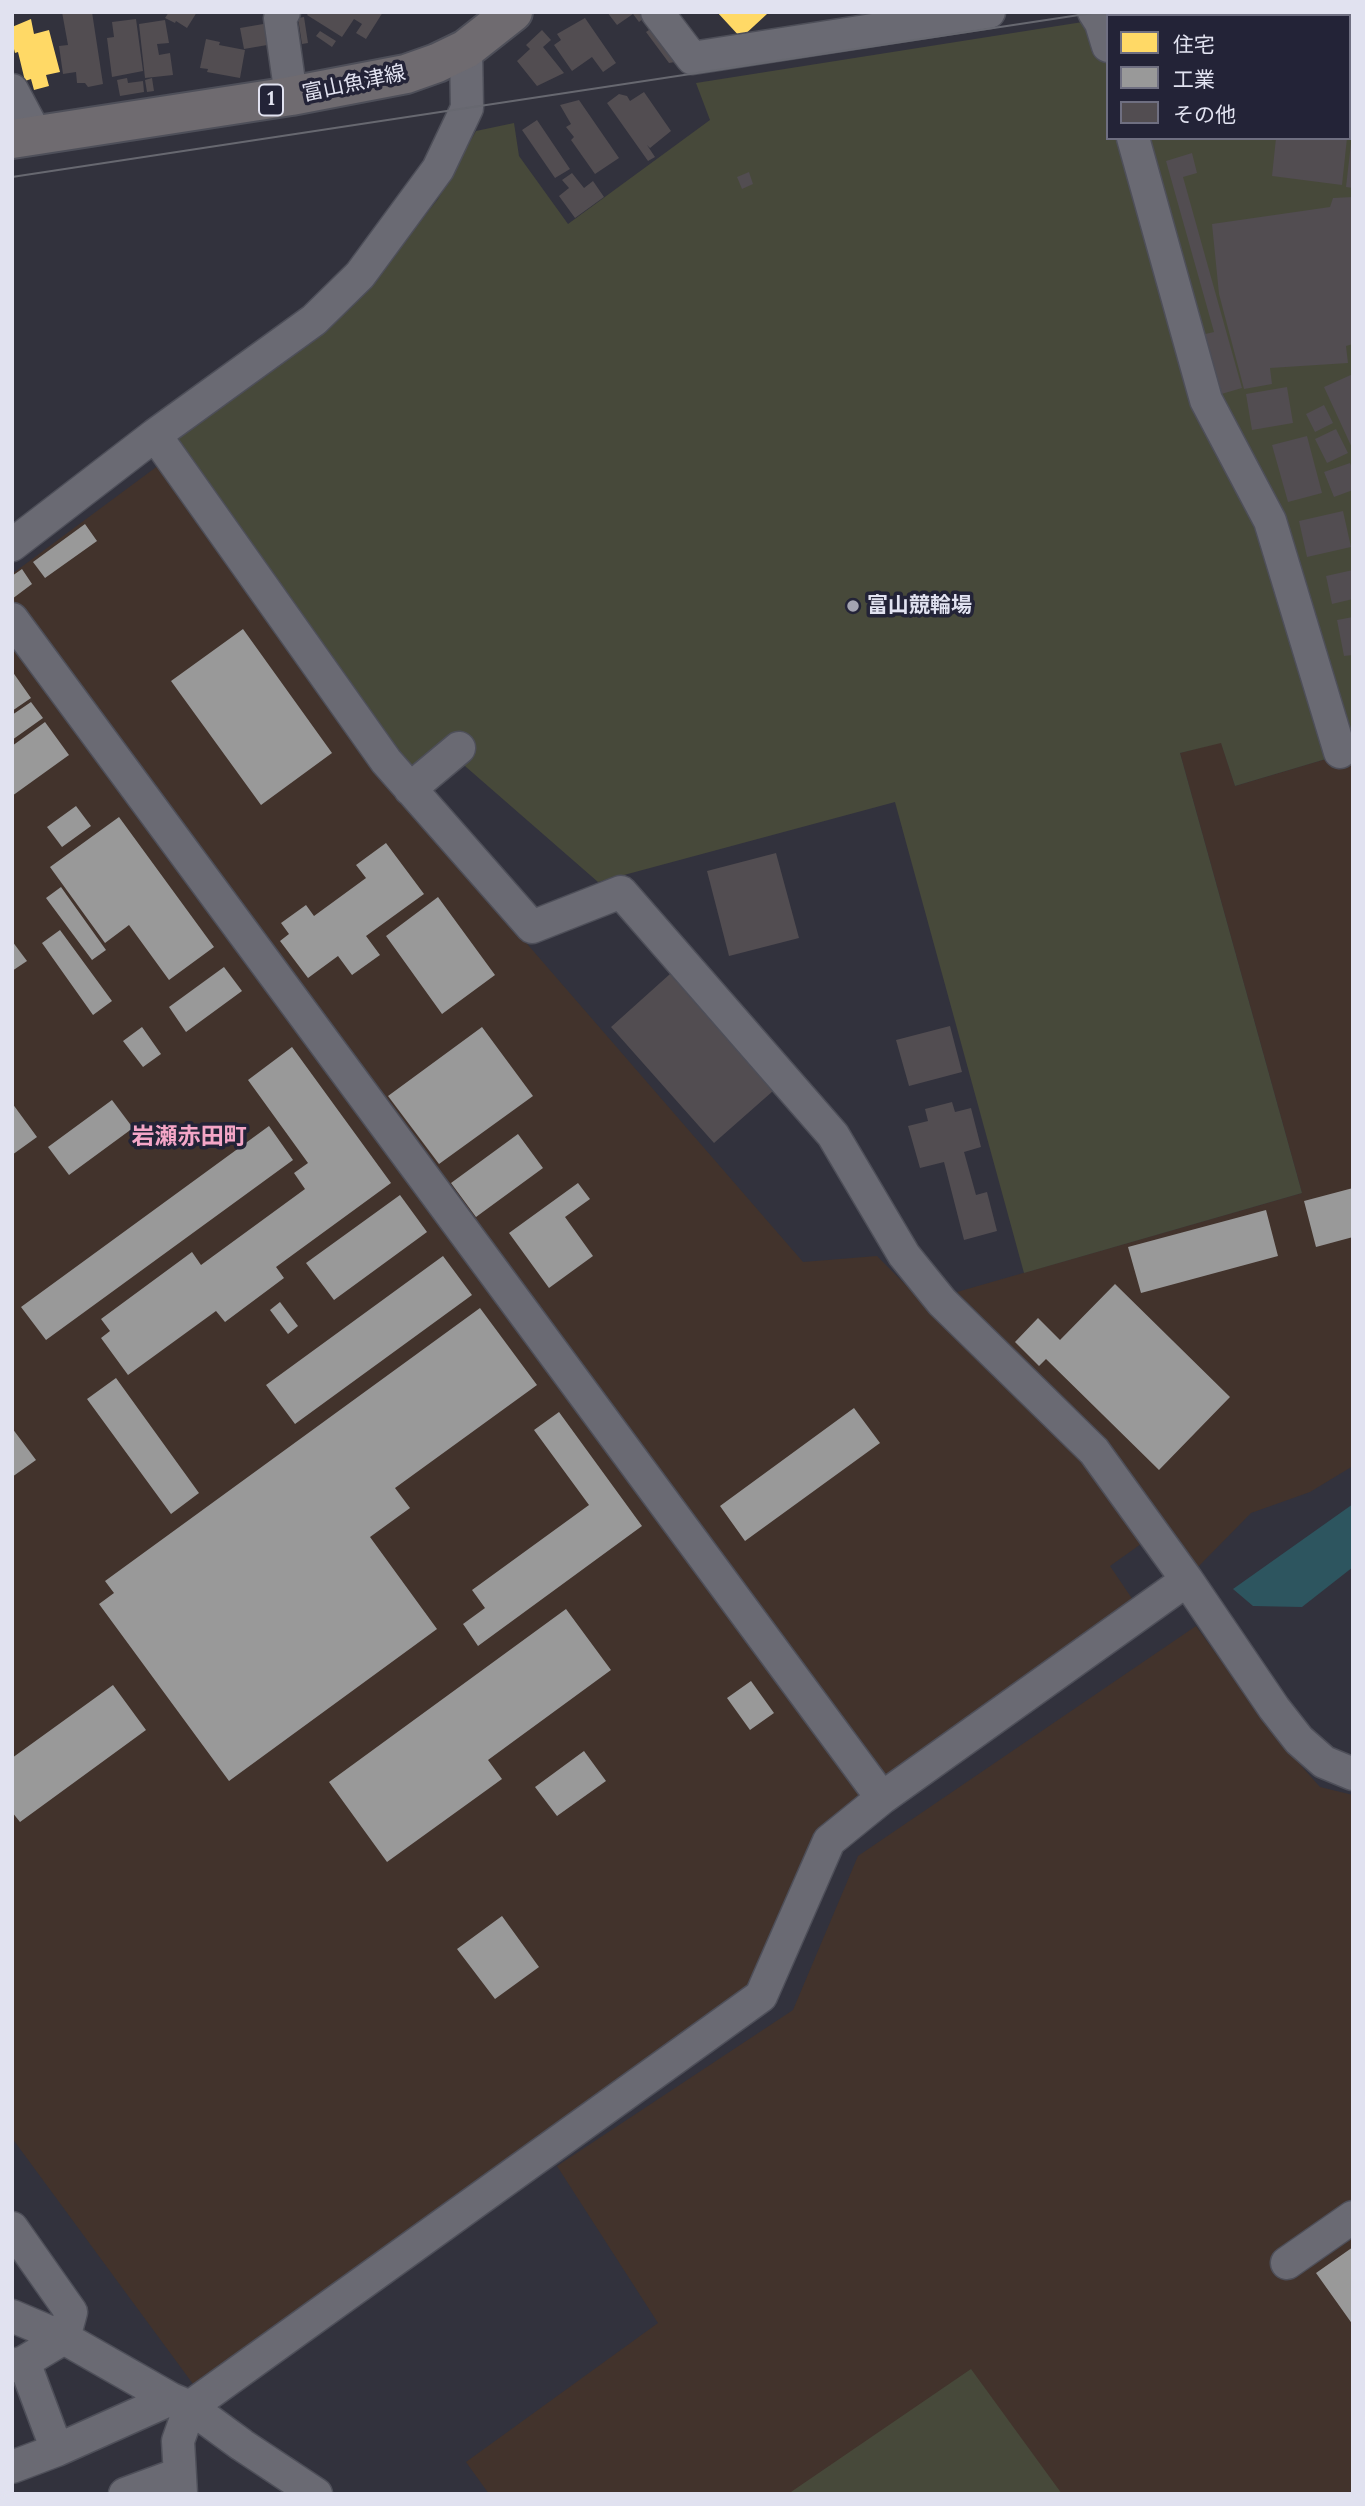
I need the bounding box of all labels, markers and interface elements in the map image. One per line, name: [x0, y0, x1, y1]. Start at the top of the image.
legend: [1106, 14, 1351, 140]
text: 住宅: [1173, 31, 1215, 58]
street label: 富山魚津線: [300, 61, 408, 107]
text: 工業: [1173, 66, 1215, 93]
road number: 1: [259, 85, 283, 116]
text: その他: [1173, 101, 1236, 128]
place label: 富山競輪場: [867, 593, 972, 619]
marker: 富山競輪場: [845, 598, 861, 614]
district label: 岩瀬赤田町: [132, 1123, 246, 1151]

